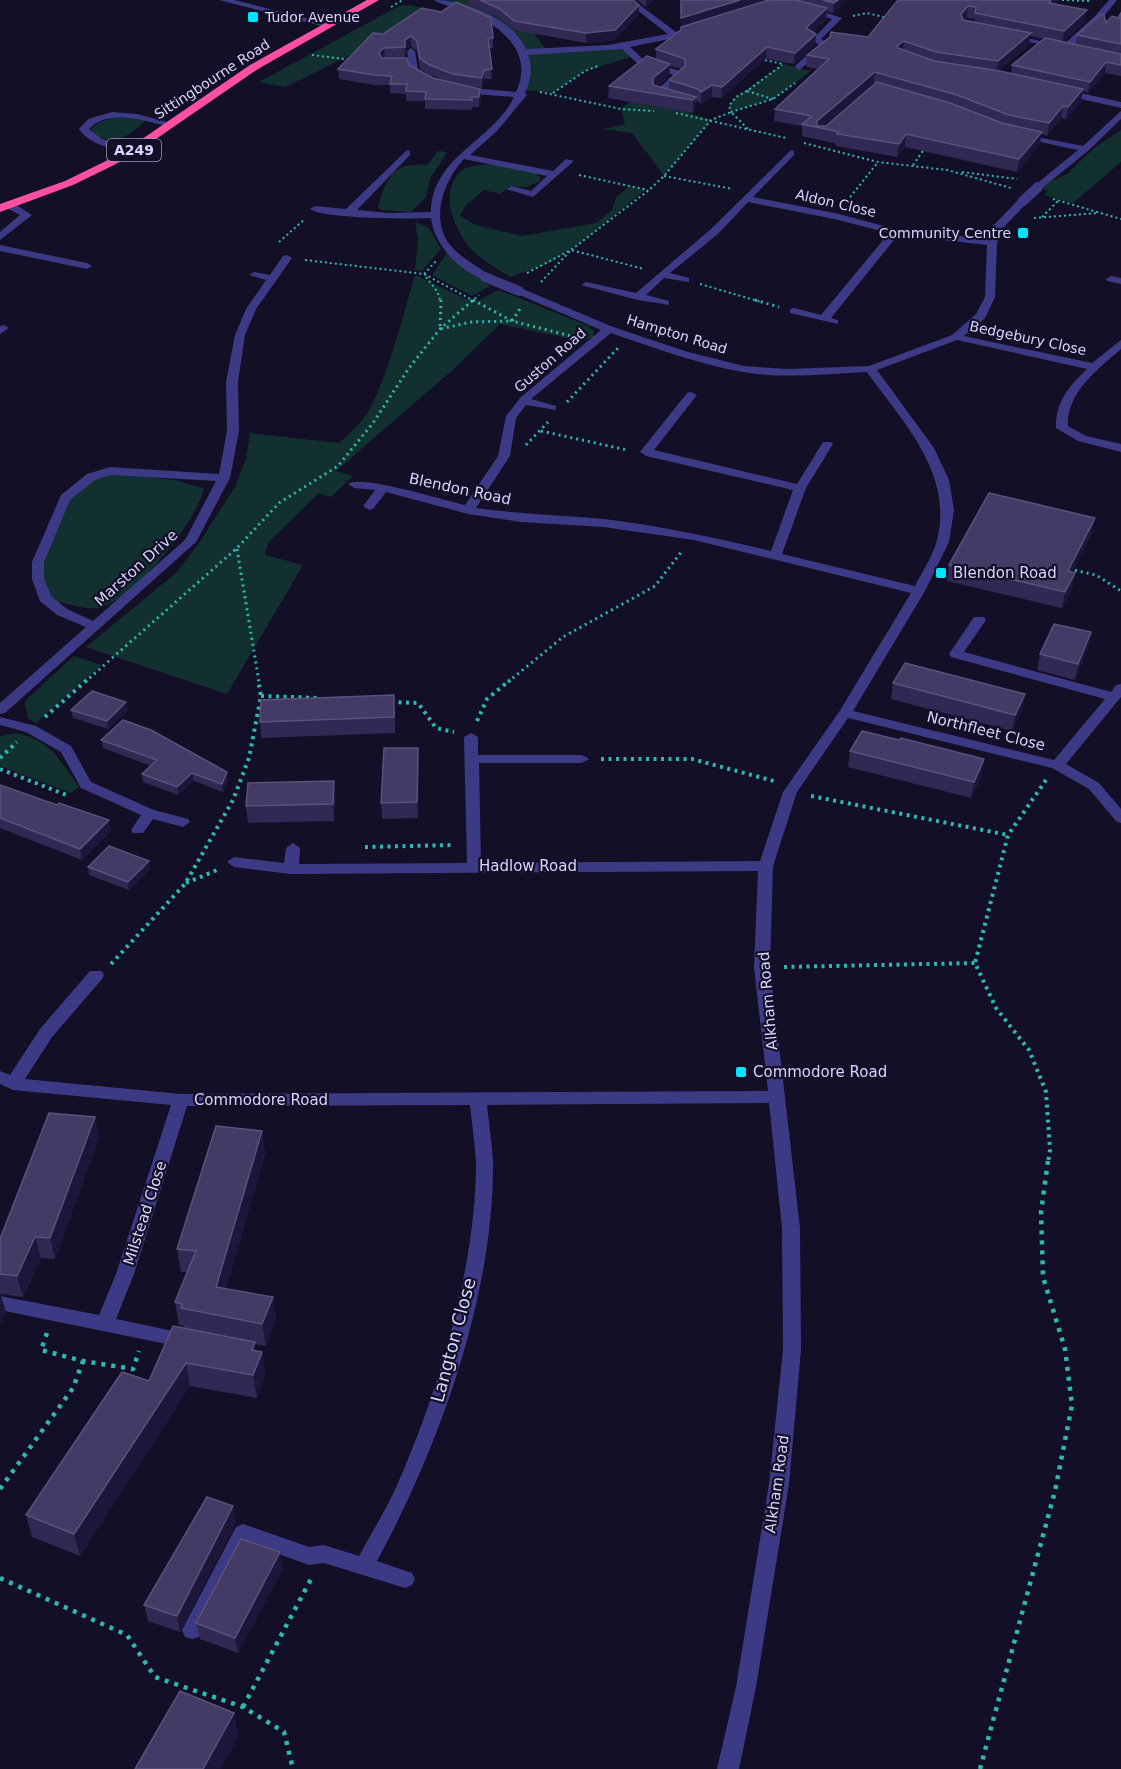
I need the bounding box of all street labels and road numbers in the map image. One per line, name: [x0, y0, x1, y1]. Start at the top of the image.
street label: Sittingbourne Road: [151, 36, 273, 122]
road number: A249: [107, 139, 161, 161]
street label: Aldon Close: [794, 186, 878, 220]
street label: Hampton Road: [625, 311, 729, 357]
street label: Bedgebury Close: [968, 318, 1088, 358]
street label: Guston Road: [511, 325, 589, 395]
street label: Blendon Road: [407, 469, 513, 509]
street label: Marston Drive: [91, 526, 181, 610]
street label: Northfleet Close: [925, 708, 1047, 754]
street label: Hadlow Road: [479, 857, 577, 875]
street label: Alkham Road: [755, 951, 781, 1051]
street label: Commodore Road: [194, 1091, 328, 1109]
street label: Milstead Close: [120, 1159, 170, 1267]
street label: Langton Close: [426, 1275, 480, 1405]
street label: Alkham Road: [761, 1434, 793, 1534]

